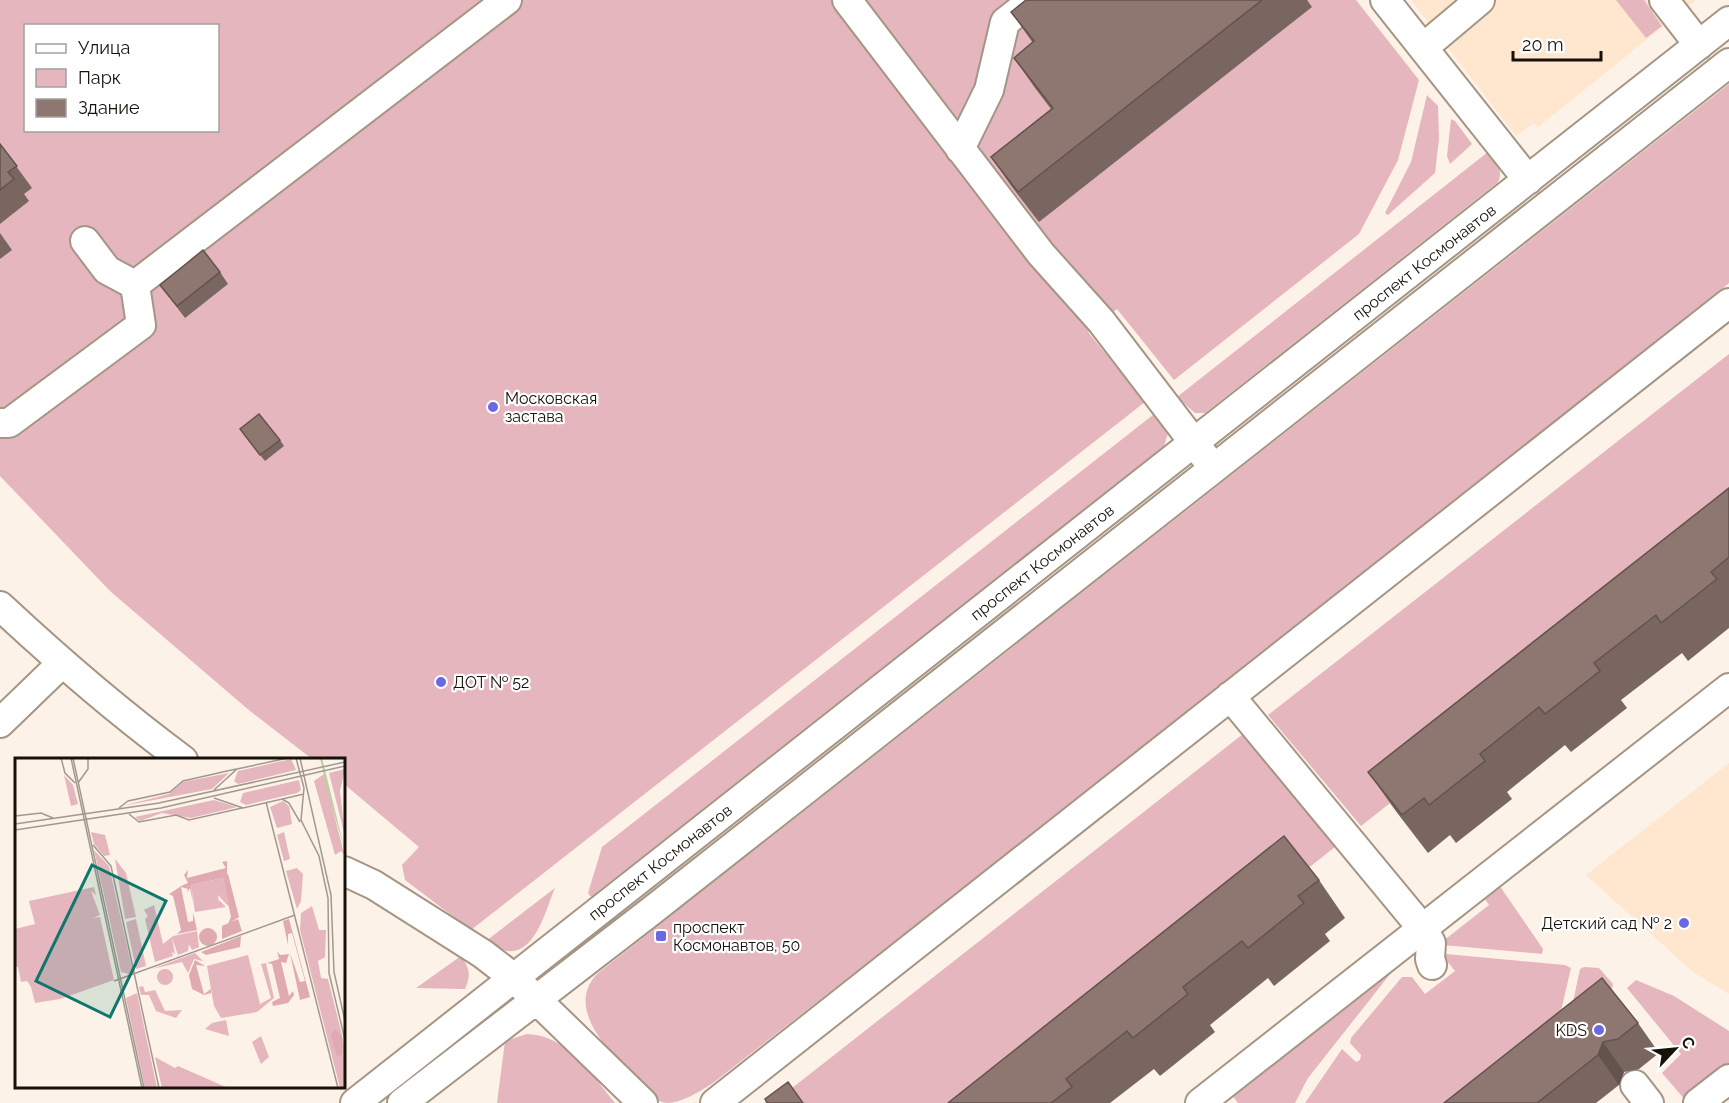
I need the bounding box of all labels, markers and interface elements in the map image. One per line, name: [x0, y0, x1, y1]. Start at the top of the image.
legend: [24, 24, 219, 132]
scale bar: [1513, 24, 1602, 62]
text: 20 m: [1522, 34, 1564, 55]
text: Улица: [78, 37, 130, 58]
text: Парк: [78, 67, 121, 88]
text: Здание: [78, 97, 140, 118]
street label: проспект Космонавтов: [1349, 200, 1500, 324]
place label: Московская застава: [505, 389, 597, 426]
marker: Московская застава: [486, 400, 500, 414]
street label: проспект Космонавтов: [967, 500, 1118, 624]
place label: ДОТ № 52: [453, 673, 529, 692]
marker: ДОТ № 52: [434, 675, 448, 689]
inset map: [15, 758, 345, 1088]
street label: проспект Космонавтов: [585, 800, 736, 924]
place label: Детский сад № 2: [1541, 914, 1672, 933]
marker: Детский сад № 2: [1677, 916, 1691, 930]
place label: проспект Космонавтов, 50: [673, 918, 800, 955]
marker: проспект Космонавтов, 50: [654, 929, 668, 943]
north arrow: [1645, 1019, 1705, 1079]
place label: KDS: [1556, 1021, 1587, 1040]
marker: KDS: [1592, 1023, 1606, 1037]
text: С: [1677, 1034, 1699, 1052]

